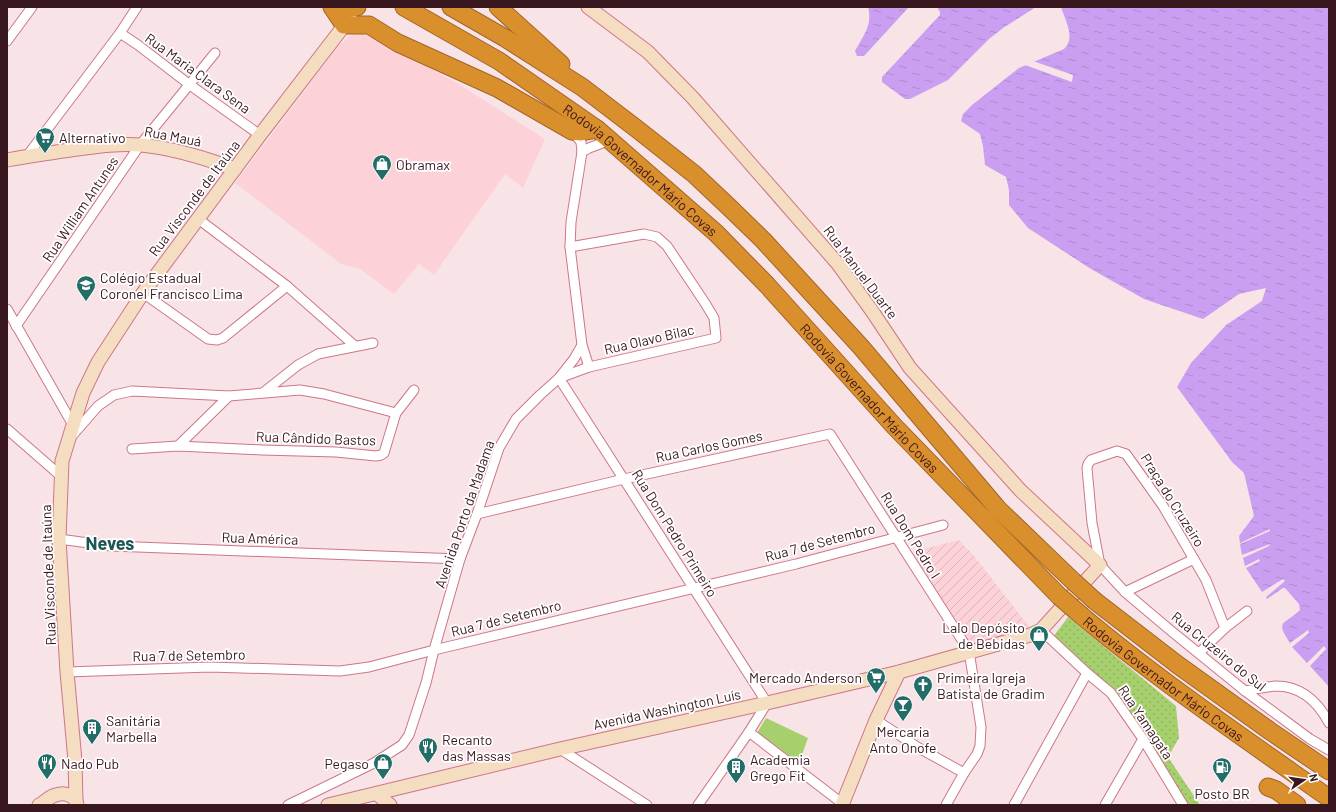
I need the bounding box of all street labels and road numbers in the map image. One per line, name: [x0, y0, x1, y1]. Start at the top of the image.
street label: Rua Maria Clara Sena: [142, 29, 254, 117]
street label: Rodovia Governador Mário Covas: [560, 100, 722, 239]
street label: Rua Mauá: [143, 122, 203, 150]
street label: Rua Visconde de Itaúna: [145, 137, 243, 259]
street label: Rua William Antunes: [38, 153, 122, 265]
street label: Rua Manuel Duarte: [820, 222, 902, 322]
street label: Rua Olavo Bilac: [602, 320, 696, 358]
street label: Rodovia Governador Mário Covas: [797, 320, 943, 476]
street label: Rua Carlos Gomes: [654, 426, 764, 466]
street label: Rua Cândido Bastos: [256, 427, 377, 449]
street label: Avenida Porto da Madama: [431, 438, 497, 590]
street label: Praça do Cruzeiro: [1137, 450, 1209, 550]
street label: Rua Dom Pedro Primeiro: [629, 466, 721, 600]
street label: Rua Dom Pedro I: [878, 489, 944, 581]
street label: Rua Visconde de Itaúna: [37, 504, 59, 646]
street label: Rua 7 de Setembro: [763, 519, 877, 565]
street label: Rua América: [221, 528, 299, 548]
street label: Rua 7 de Setembro: [449, 596, 563, 640]
street label: Rua Cruzeiro do Sul: [1168, 608, 1270, 694]
street label: Rodovia Governador Mário Covas: [1080, 612, 1248, 744]
street label: Rua 7 de Setembro: [132, 646, 246, 664]
street label: Rua Yamagata: [1115, 682, 1177, 762]
street label: Avenida Washington Luís: [592, 685, 743, 733]

